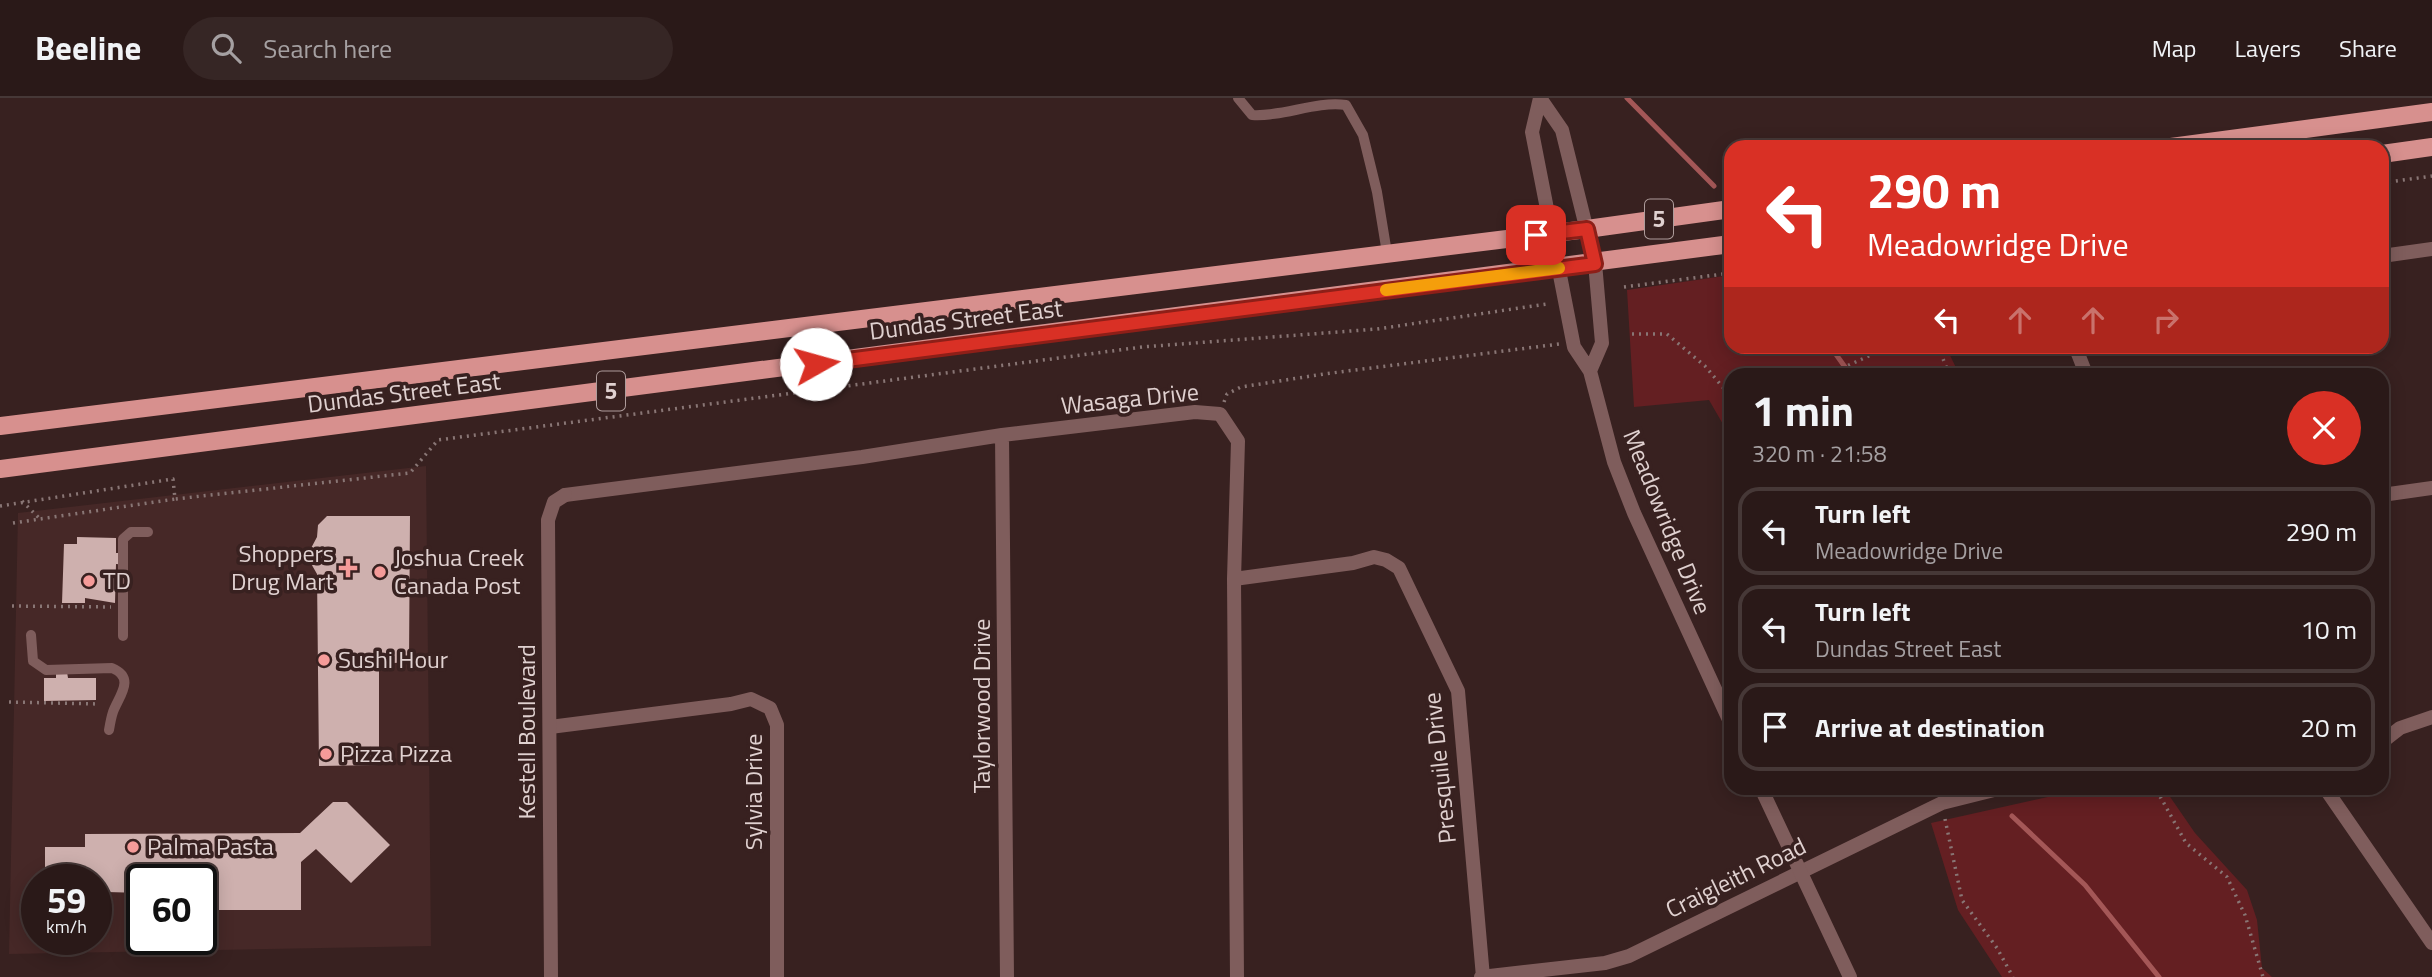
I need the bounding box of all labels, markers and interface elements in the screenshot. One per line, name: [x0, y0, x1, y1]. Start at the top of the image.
search box: [183, 17, 673, 80]
text: Beeline: [35, 23, 141, 73]
icon: search: [207, 29, 245, 67]
text: Search here: [263, 29, 392, 68]
text: Map: [2152, 30, 2197, 66]
text: Layers: [2235, 30, 2301, 66]
text: Share: [2339, 30, 2397, 66]
text: 290 m: [1867, 152, 2001, 227]
icon: left: [1752, 168, 1843, 259]
road number: 5: [1645, 200, 1673, 238]
pin: [1506, 205, 1566, 265]
icon: arrive: [1517, 216, 1555, 254]
text: Meadowridge Drive: [1867, 220, 2129, 268]
street label: Dundas Street East: [867, 289, 1065, 349]
icon: left: [1928, 301, 1966, 339]
icon: ahead: [2001, 301, 2039, 339]
icon: ahead: [2074, 301, 2112, 339]
icon: right: [2147, 301, 2185, 339]
position arrow: [779, 327, 853, 401]
street label: Dundas Street East: [305, 362, 503, 422]
road number: 5: [597, 372, 625, 410]
street label: Wasaga Drive: [1059, 373, 1201, 423]
text: 1 min: [1752, 378, 1854, 442]
button: close: [2287, 391, 2361, 465]
street label: Meadowridge Drive: [1614, 424, 1721, 619]
text: 320 m · 21:58: [1752, 436, 1887, 471]
text: Turn left: [1815, 494, 1910, 533]
icon: left: [1756, 512, 1794, 550]
text: 290 m: [2286, 512, 2357, 551]
text: Meadowridge Drive: [1815, 533, 2003, 568]
place label: Shoppers Drug Mart: [231, 535, 335, 599]
place label: Joshua Creek Canada Post: [394, 539, 525, 603]
marker: Shoppers Drug Mart: [340, 560, 356, 576]
place label: TD: [103, 562, 131, 598]
marker: Joshua Creek Canada Post: [372, 564, 388, 580]
marker: TD: [81, 573, 97, 589]
text: Turn left: [1815, 592, 1910, 631]
icon: left: [1756, 610, 1794, 648]
text: 10 m: [2300, 610, 2357, 649]
street label: Taylorwood Drive: [963, 619, 999, 793]
text: Dundas Street East: [1815, 631, 2001, 666]
place label: Sushi Hour: [338, 641, 448, 677]
street label: Kestell Boulevard: [508, 644, 544, 820]
marker: Sushi Hour: [316, 652, 332, 668]
street label: Presquile Drive: [1413, 691, 1465, 845]
icon: arrive: [1756, 708, 1794, 746]
text: Arrive at destination: [1815, 708, 2045, 747]
text: 20 m: [2300, 708, 2357, 747]
street label: Sylvia Drive: [735, 734, 771, 850]
place label: Pizza Pizza: [340, 735, 452, 771]
marker: Pizza Pizza: [318, 746, 334, 762]
place label: Palma Pasta: [147, 828, 274, 864]
street label: Craigleith Road: [1659, 828, 1812, 927]
marker: Palma Pasta: [125, 839, 141, 855]
speed limit sign: 60: [126, 864, 217, 955]
text: 59: [47, 873, 86, 927]
text: km/h: [46, 913, 87, 940]

